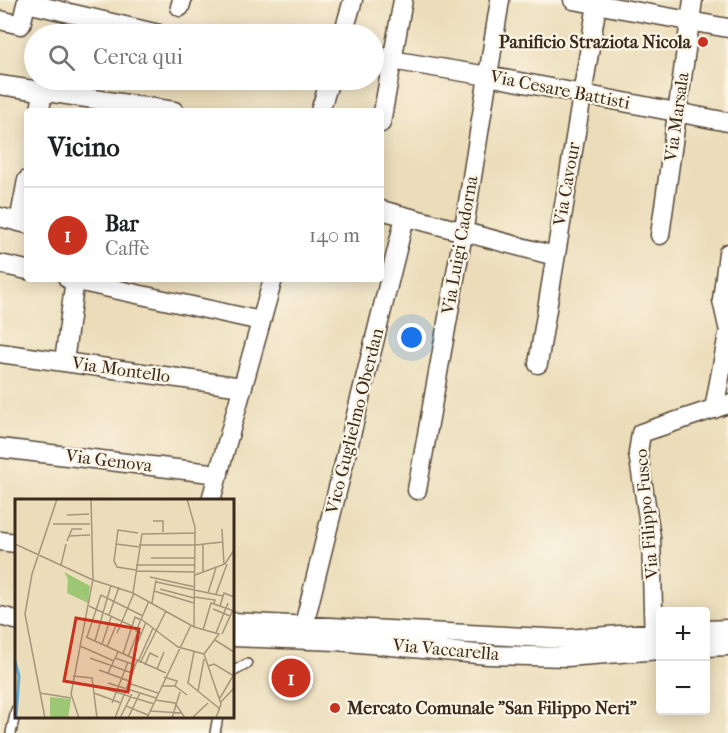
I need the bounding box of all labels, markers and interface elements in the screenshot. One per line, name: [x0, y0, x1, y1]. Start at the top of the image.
search box: [24, 24, 384, 90]
place label: Panificio Straziota Nicola: [499, 32, 692, 53]
marker: Panificio Straziota Nicola: [696, 35, 710, 49]
icon: search: [45, 41, 78, 74]
text: Cerca qui: [93, 44, 183, 70]
street label: Via Cesare Battisti: [487, 66, 632, 114]
street label: Via Marsala: [660, 70, 694, 164]
text: Vicino: [48, 132, 120, 163]
street label: Via Cavour: [549, 140, 585, 229]
street label: Via Luigi Cadorna: [437, 174, 483, 317]
text: Bar: [105, 211, 139, 237]
text: 1: [64, 224, 71, 247]
text: 140 m: [309, 224, 360, 247]
text: Caffè: [105, 237, 149, 260]
your location: [397, 323, 426, 352]
street label: Vico Guglielmo Oberdan: [321, 325, 388, 517]
street label: Via Montello: [70, 353, 171, 387]
street label: Via Genova: [63, 445, 154, 477]
street label: Via Filippo Fusco: [631, 448, 663, 581]
inset map: [15, 499, 234, 718]
map controls: [656, 607, 710, 715]
button: +: [656, 607, 710, 661]
street label: Via Vaccarella: [391, 635, 501, 665]
pin: 1: [272, 656, 310, 700]
button: −: [656, 661, 710, 715]
place label: Mercato Comunale "San Filippo Neri": [346, 698, 637, 719]
marker: Mercato Comunale "San Filippo Neri": [328, 701, 342, 715]

